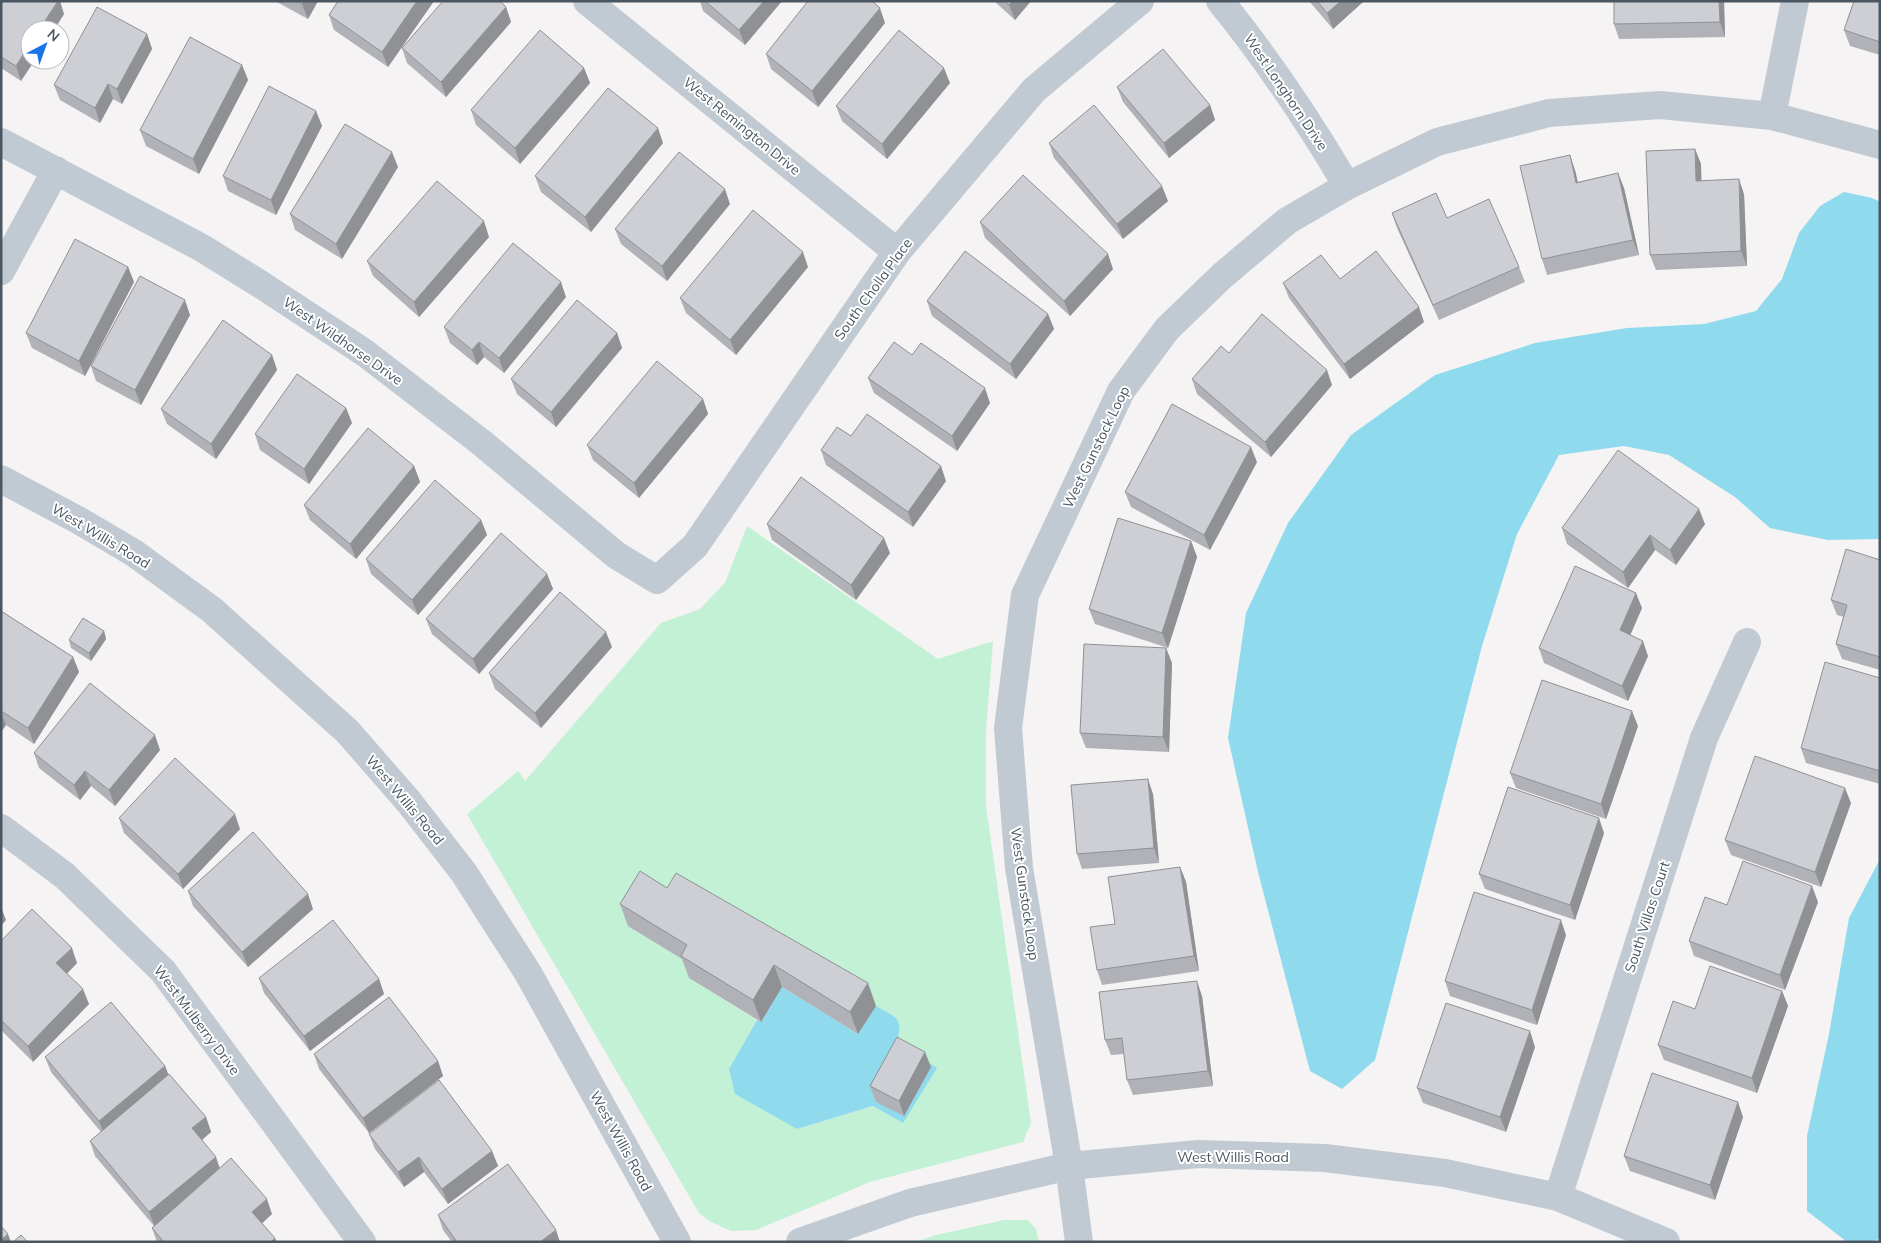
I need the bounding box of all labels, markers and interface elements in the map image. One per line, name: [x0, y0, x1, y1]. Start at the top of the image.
north arrow: [20, 20, 70, 70]
text: N: [44, 25, 63, 45]
street label: West Longhorn Drive: [1240, 30, 1332, 154]
street label: West Remington Drive: [680, 73, 804, 179]
street label: South Cholla Place: [830, 235, 916, 343]
street label: West Wildhorse Drive: [280, 293, 406, 389]
street label: West Gunstock Loop: [1059, 383, 1133, 511]
street label: West Willis Road: [49, 500, 153, 572]
street label: West Willis Road: [362, 751, 448, 849]
street label: West Gunstock Loop: [1007, 827, 1043, 961]
street label: South Villas Court: [1621, 859, 1673, 975]
street label: West Mulberry Drive: [150, 962, 244, 1078]
street label: West Willis Road: [586, 1088, 656, 1194]
street label: West Willis Road: [1177, 1148, 1289, 1166]

